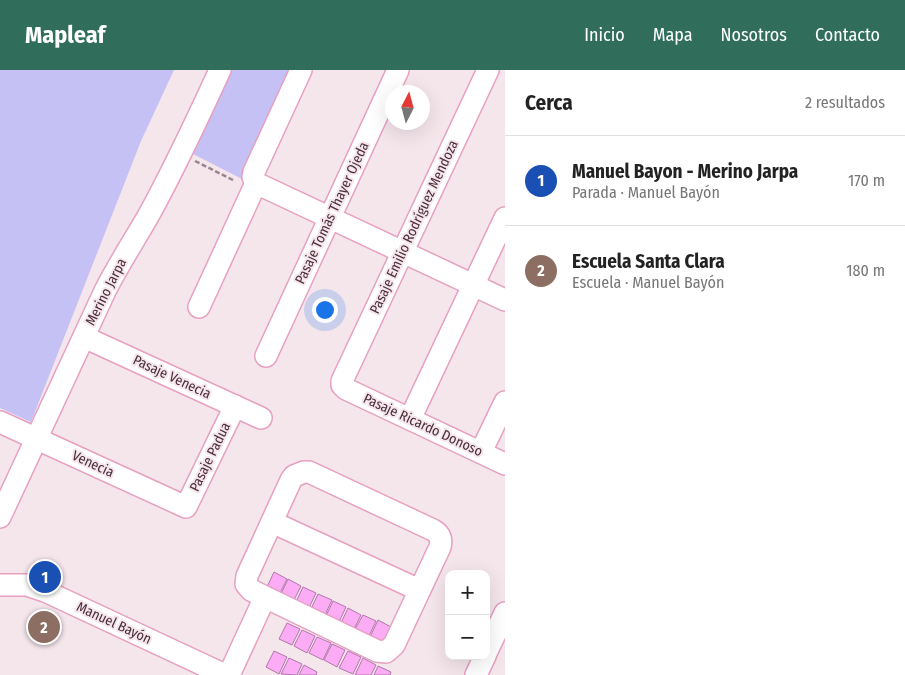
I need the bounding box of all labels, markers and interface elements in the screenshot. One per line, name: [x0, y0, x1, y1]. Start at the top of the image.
text: Mapleaf: [25, 21, 105, 49]
text: Inicio: [584, 24, 625, 46]
text: Mapa: [653, 24, 693, 46]
text: Nosotros: [721, 24, 787, 46]
text: Contacto: [815, 24, 880, 46]
north arrow: [385, 85, 430, 130]
text: Cerca: [525, 90, 573, 116]
text: 2 resultados: [805, 93, 885, 112]
street label: Pasaje Emilio Rodríguez Mendoza: [366, 137, 462, 317]
street label: Pasaje Tomás Thayer Ojeda: [292, 139, 373, 287]
text: Manuel Bayon - Merino Jarpa: [572, 160, 798, 183]
text: 1: [538, 171, 544, 190]
text: 170 m: [848, 171, 885, 190]
text: Parada · Manuel Bayón: [572, 183, 720, 202]
text: Escuela Santa Clara: [572, 250, 725, 273]
street label: Merino Jarpa: [82, 255, 130, 328]
text: 2: [537, 261, 545, 280]
text: 180 m: [846, 261, 885, 280]
text: Escuela · Manuel Bayón: [572, 273, 724, 292]
your location: [312, 297, 338, 323]
street label: Pasaje Venecia: [130, 352, 214, 403]
street label: Pasaje Ricardo Donoso: [361, 390, 485, 460]
street label: Pasaje Padua: [186, 420, 234, 494]
street label: Venecia: [69, 447, 117, 481]
pin: 1: [29, 558, 61, 596]
map controls: [445, 570, 490, 660]
button: +: [445, 570, 490, 615]
street label: Manuel Bayón: [74, 598, 154, 648]
pin: 2: [28, 608, 60, 646]
button: −: [445, 615, 490, 660]

